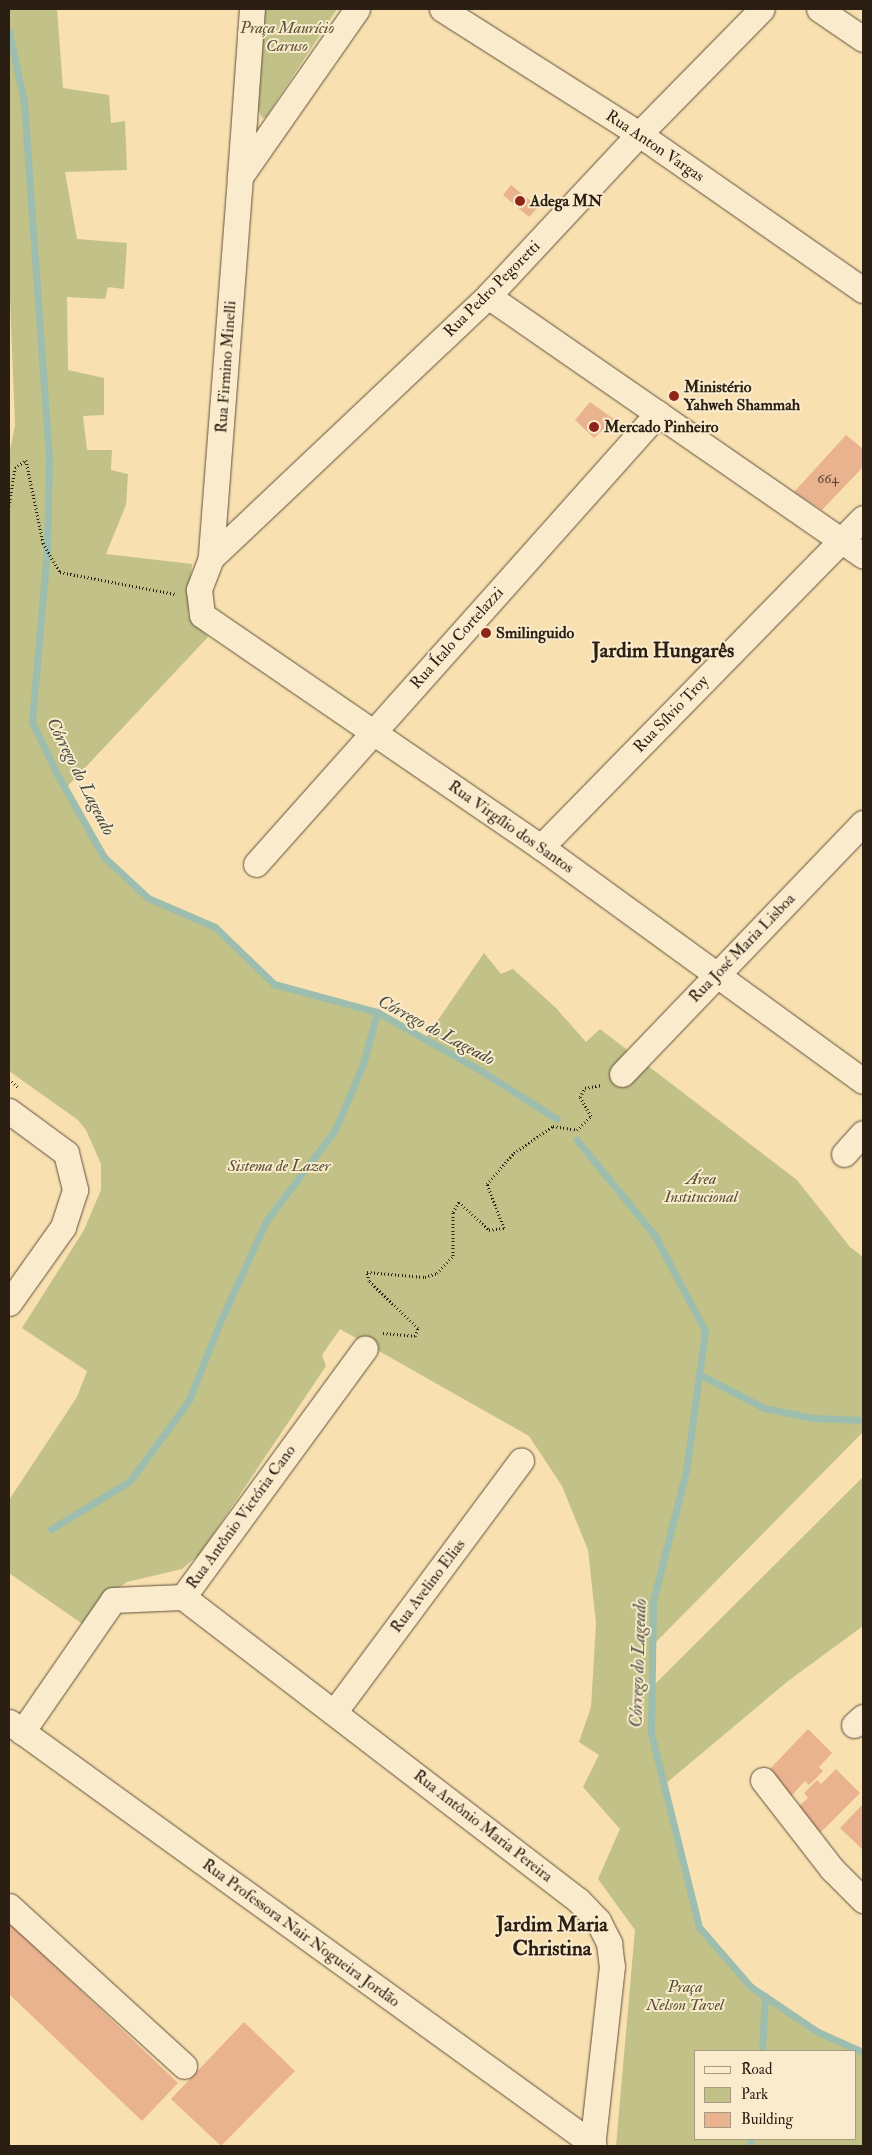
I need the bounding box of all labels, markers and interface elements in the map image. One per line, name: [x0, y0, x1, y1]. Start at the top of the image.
park label: Praça Maurício Caruso: [240, 18, 334, 56]
street label: Rua Anton Vargas: [602, 106, 708, 186]
place label: Adega MN: [530, 191, 602, 211]
marker: Adega MN: [514, 195, 526, 207]
street label: Rua Pedro Pegoretti: [440, 237, 544, 341]
street label: Rua Firmino Minelli: [212, 300, 240, 434]
place label: Ministério Yahweh Shammah: [684, 377, 800, 415]
marker: Ministério Yahweh Shammah: [668, 390, 680, 402]
place label: Mercado Pinheiro: [604, 417, 719, 437]
marker: Mercado Pinheiro: [588, 421, 600, 433]
house number: 664: [817, 471, 839, 487]
street label: Rua Ítalo Cortelazzi: [406, 583, 508, 693]
place label: Smilinguido: [496, 623, 574, 643]
marker: Smilinguido: [480, 627, 492, 639]
district label: Jardim Hungarês: [592, 638, 734, 664]
street label: Rua Sílvio Troy: [630, 672, 712, 756]
water label: Córrego do Lageado: [41, 715, 119, 839]
street label: Rua Virgílio dos Santos: [445, 776, 577, 878]
street label: Rua José Maria Lisboa: [685, 889, 799, 1007]
water label: Córrego do Lageado: [374, 991, 498, 1071]
park label: Sistema de Lazer: [228, 1156, 330, 1176]
park label: Área Institucional: [664, 1169, 738, 1207]
street label: Rua Antônio Victória Cano: [182, 1441, 300, 1593]
street label: Rua Avelino Elias: [387, 1535, 469, 1637]
water label: Córrego do Lageado: [626, 1598, 652, 1728]
street label: Rua Antônio Maria Pereira: [410, 1766, 556, 1886]
street label: Rua Professora Nair Nogueira Jordão: [198, 1855, 404, 2011]
district label: Jardim Maria Christina: [496, 1912, 608, 1962]
park label: Praça Nelson Tavel: [646, 1977, 724, 2015]
legend: [694, 2050, 857, 2140]
text: Road: [741, 2060, 772, 2079]
text: Park: [741, 2085, 768, 2104]
text: Building: [741, 2110, 793, 2129]

